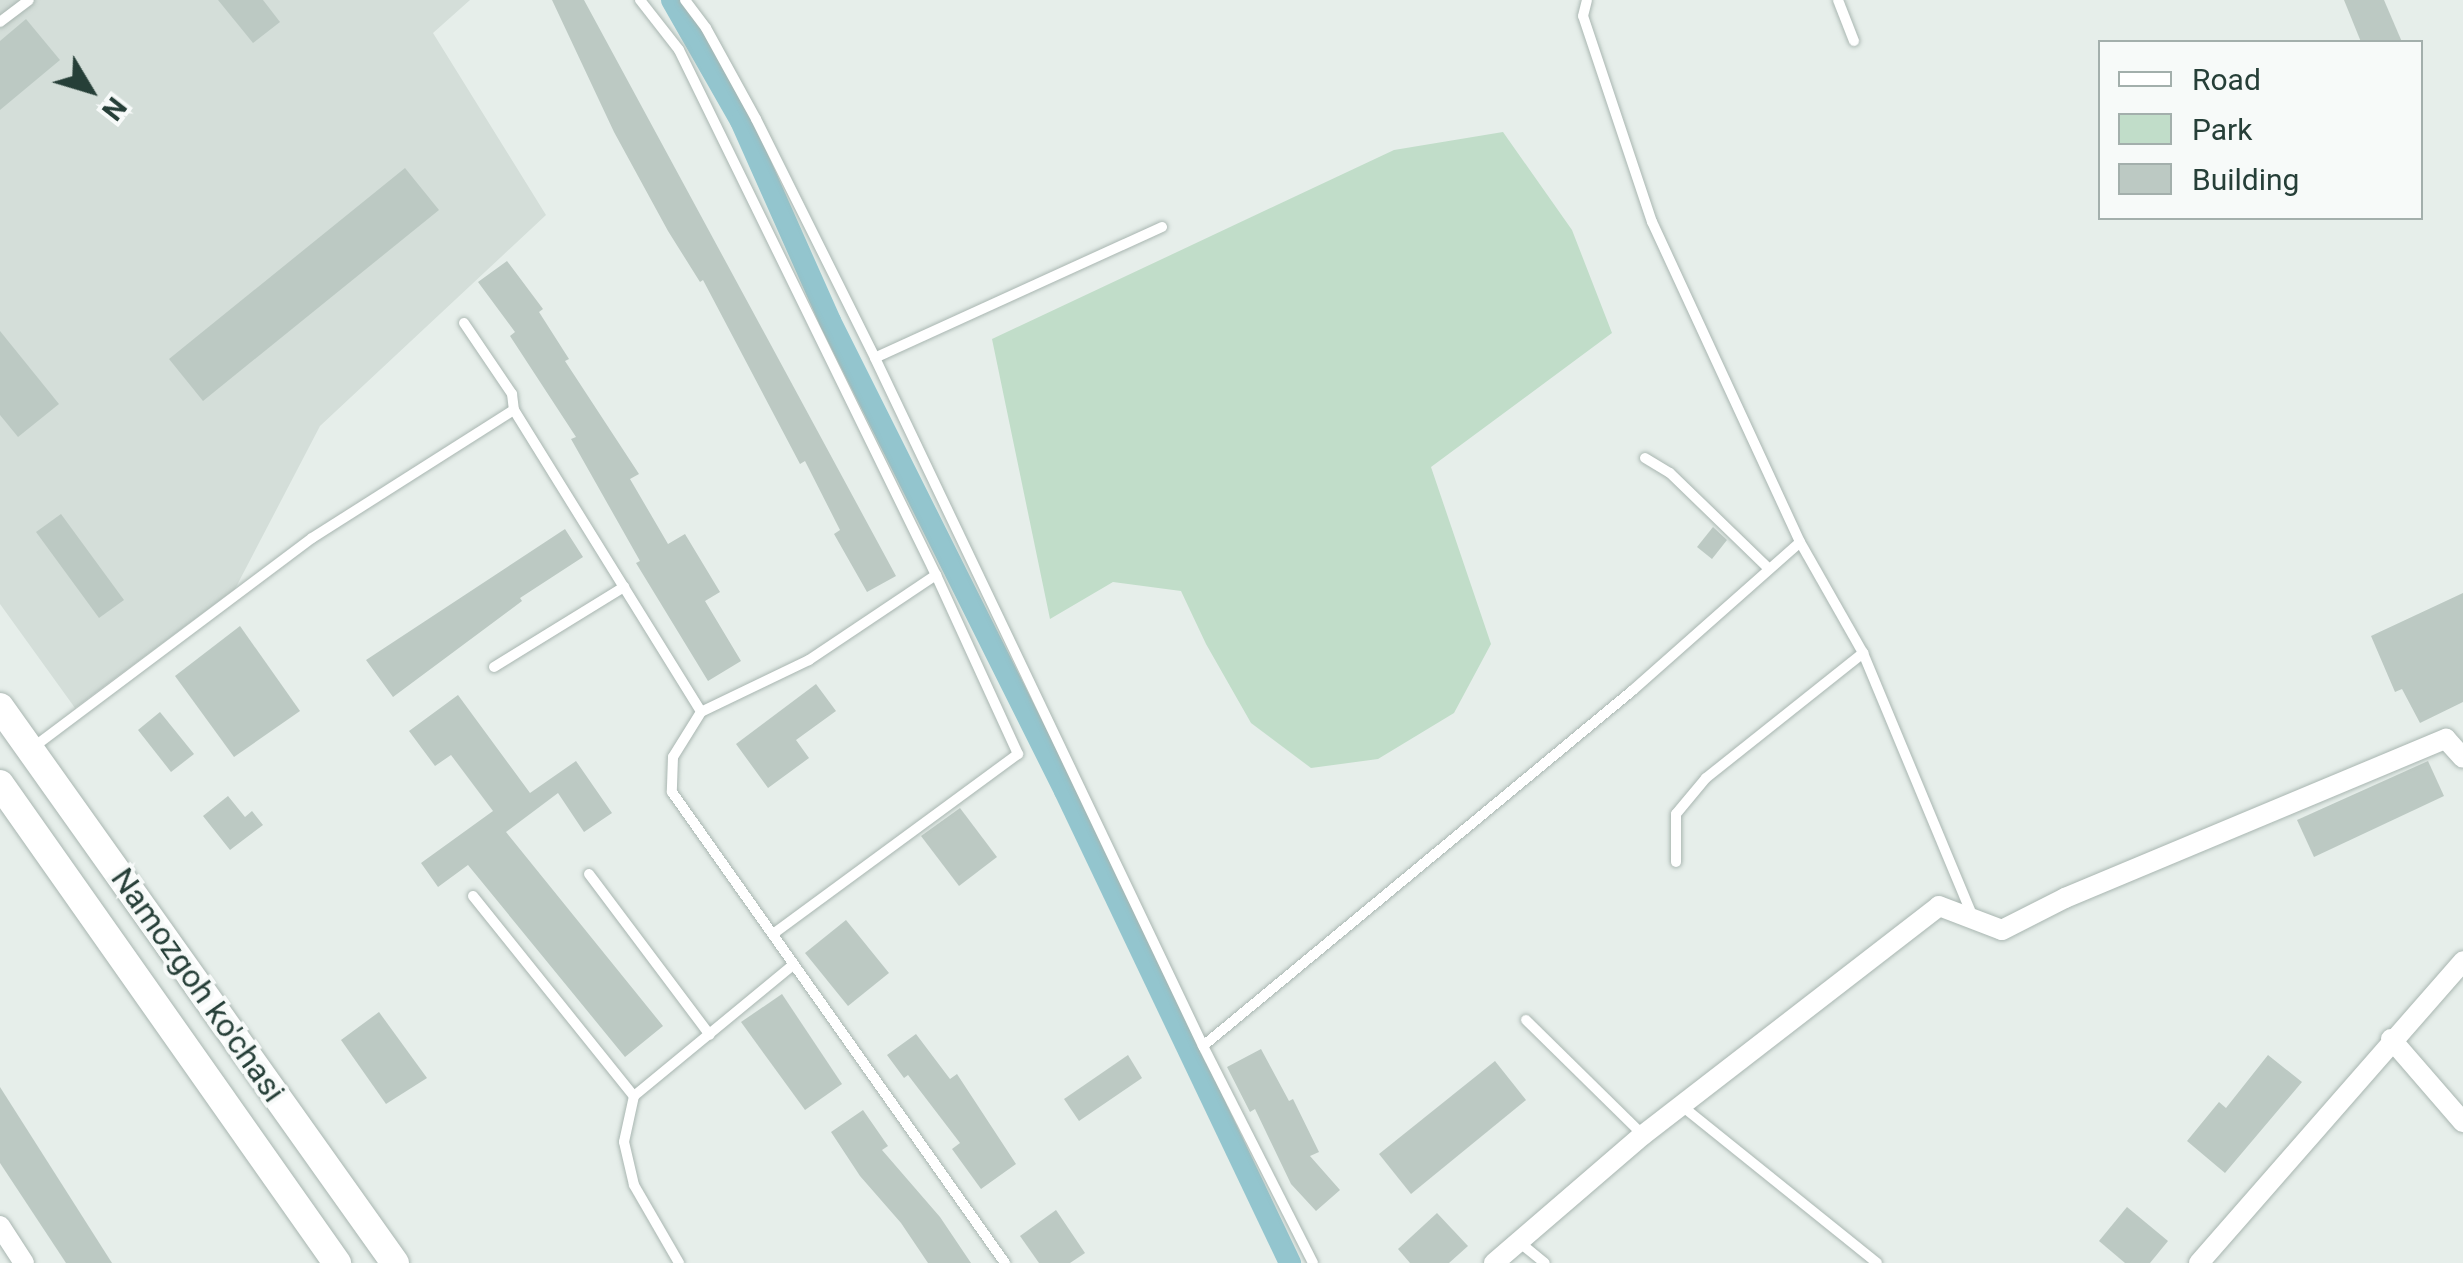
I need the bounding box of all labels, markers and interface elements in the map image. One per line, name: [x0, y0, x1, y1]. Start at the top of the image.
north arrow: [40, 40, 140, 140]
legend: [2098, 40, 2423, 220]
text: Road: [2192, 62, 2261, 97]
text: N: [95, 91, 133, 127]
text: Park: [2192, 112, 2252, 147]
text: Building: [2192, 162, 2299, 197]
street label: Namozgoh ko'chasi: [103, 861, 293, 1109]

